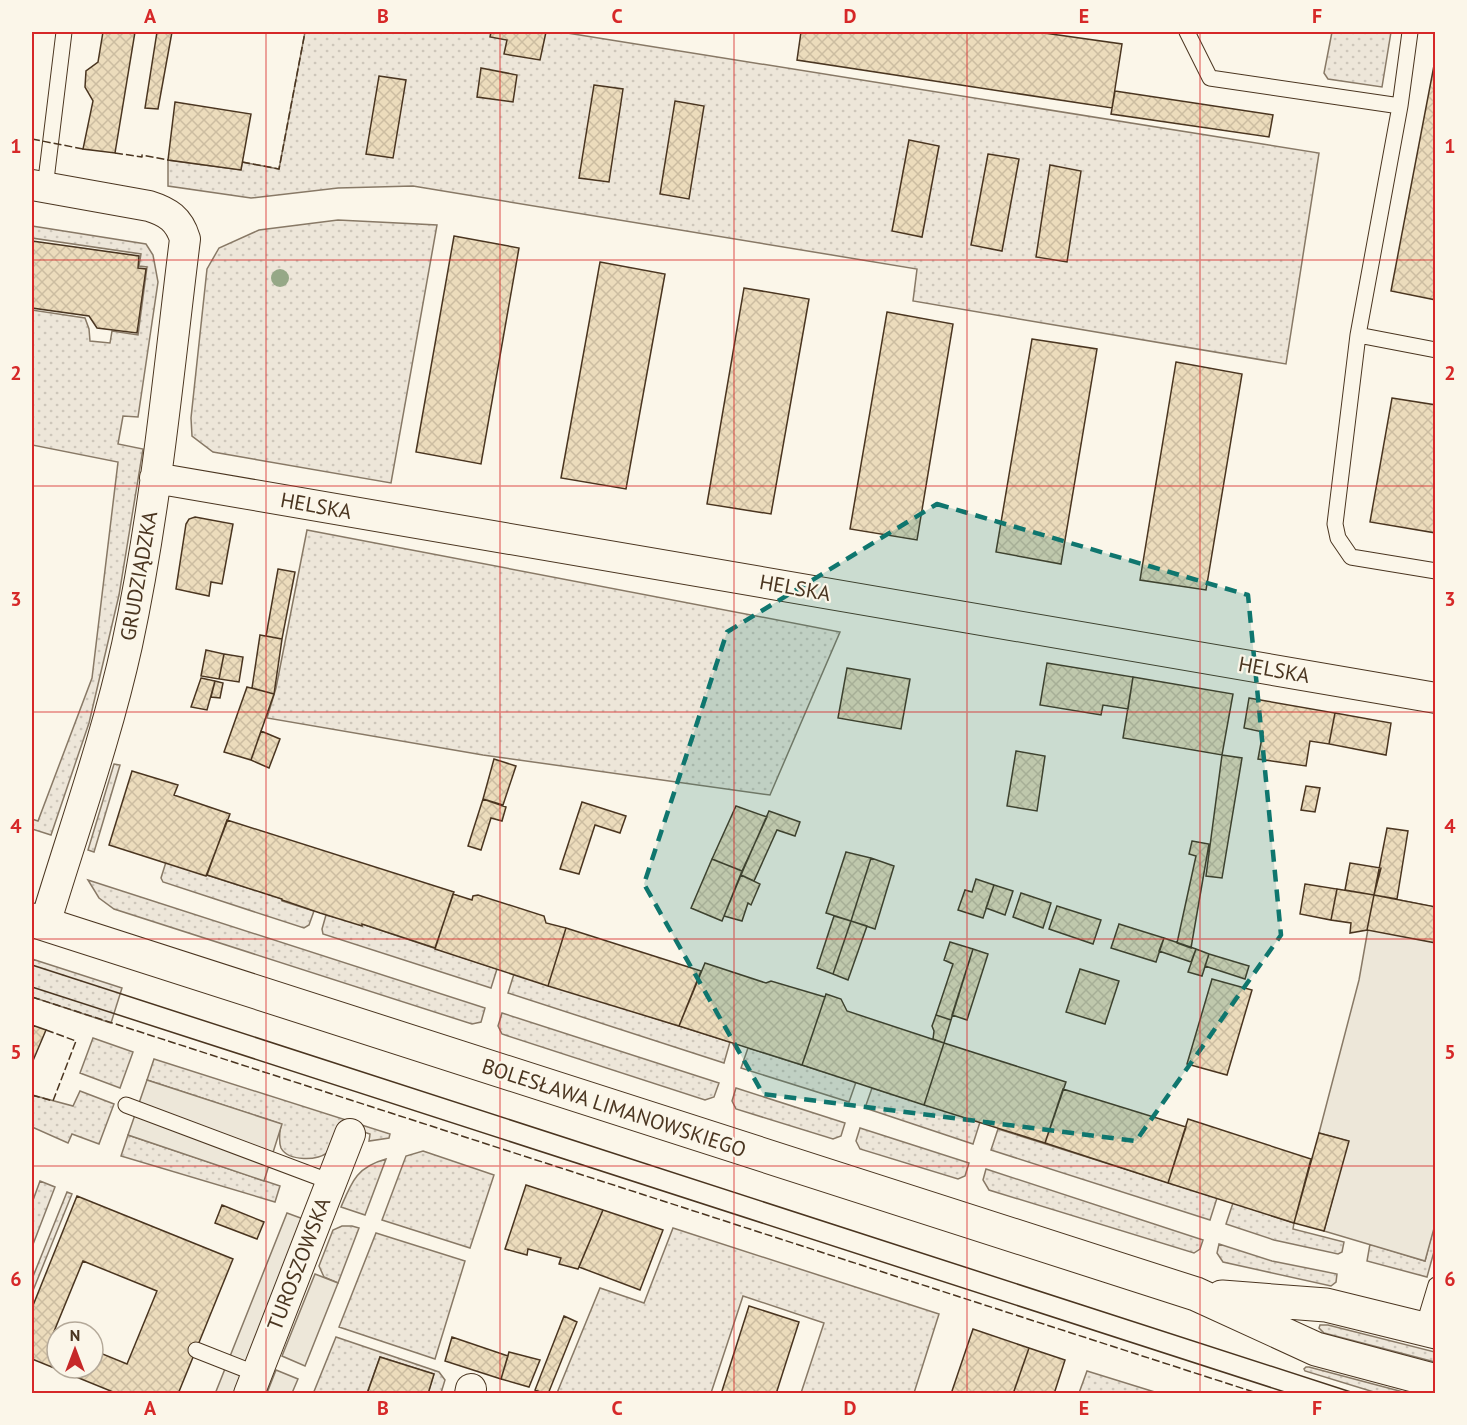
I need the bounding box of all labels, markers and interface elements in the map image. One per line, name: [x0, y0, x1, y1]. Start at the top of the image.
text: A: [144, 3, 157, 29]
text: B: [377, 3, 389, 29]
text: C: [611, 3, 623, 29]
text: D: [844, 3, 857, 29]
text: E: [1079, 3, 1089, 29]
text: F: [1312, 3, 1322, 29]
text: 1: [10, 133, 22, 159]
text: 1: [1444, 133, 1456, 159]
text: 2: [10, 360, 22, 386]
text: 2: [1444, 360, 1456, 386]
street label: HELSKA: [278, 486, 355, 525]
street label: GRUDZIĄDZKA: [114, 508, 163, 643]
street label: HELSKA: [757, 568, 834, 607]
text: 3: [10, 586, 22, 612]
text: 3: [1444, 586, 1456, 612]
street label: HELSKA: [1236, 650, 1313, 689]
text: 4: [10, 813, 22, 839]
text: 4: [1444, 813, 1456, 839]
text: 5: [10, 1039, 22, 1065]
text: 5: [1444, 1039, 1456, 1065]
street label: BOLESŁAWA LIMANOWSKIEGO: [479, 1052, 750, 1163]
street label: TUROSZOWSKA: [261, 1193, 337, 1334]
text: 6: [10, 1266, 22, 1292]
text: 6: [1444, 1266, 1456, 1292]
north arrow: [45, 1320, 105, 1380]
text: N: [70, 1325, 80, 1345]
text: A: [144, 1395, 157, 1421]
text: B: [377, 1395, 389, 1421]
text: C: [611, 1395, 623, 1421]
text: D: [844, 1395, 857, 1421]
text: E: [1079, 1395, 1089, 1421]
text: F: [1312, 1395, 1322, 1421]

